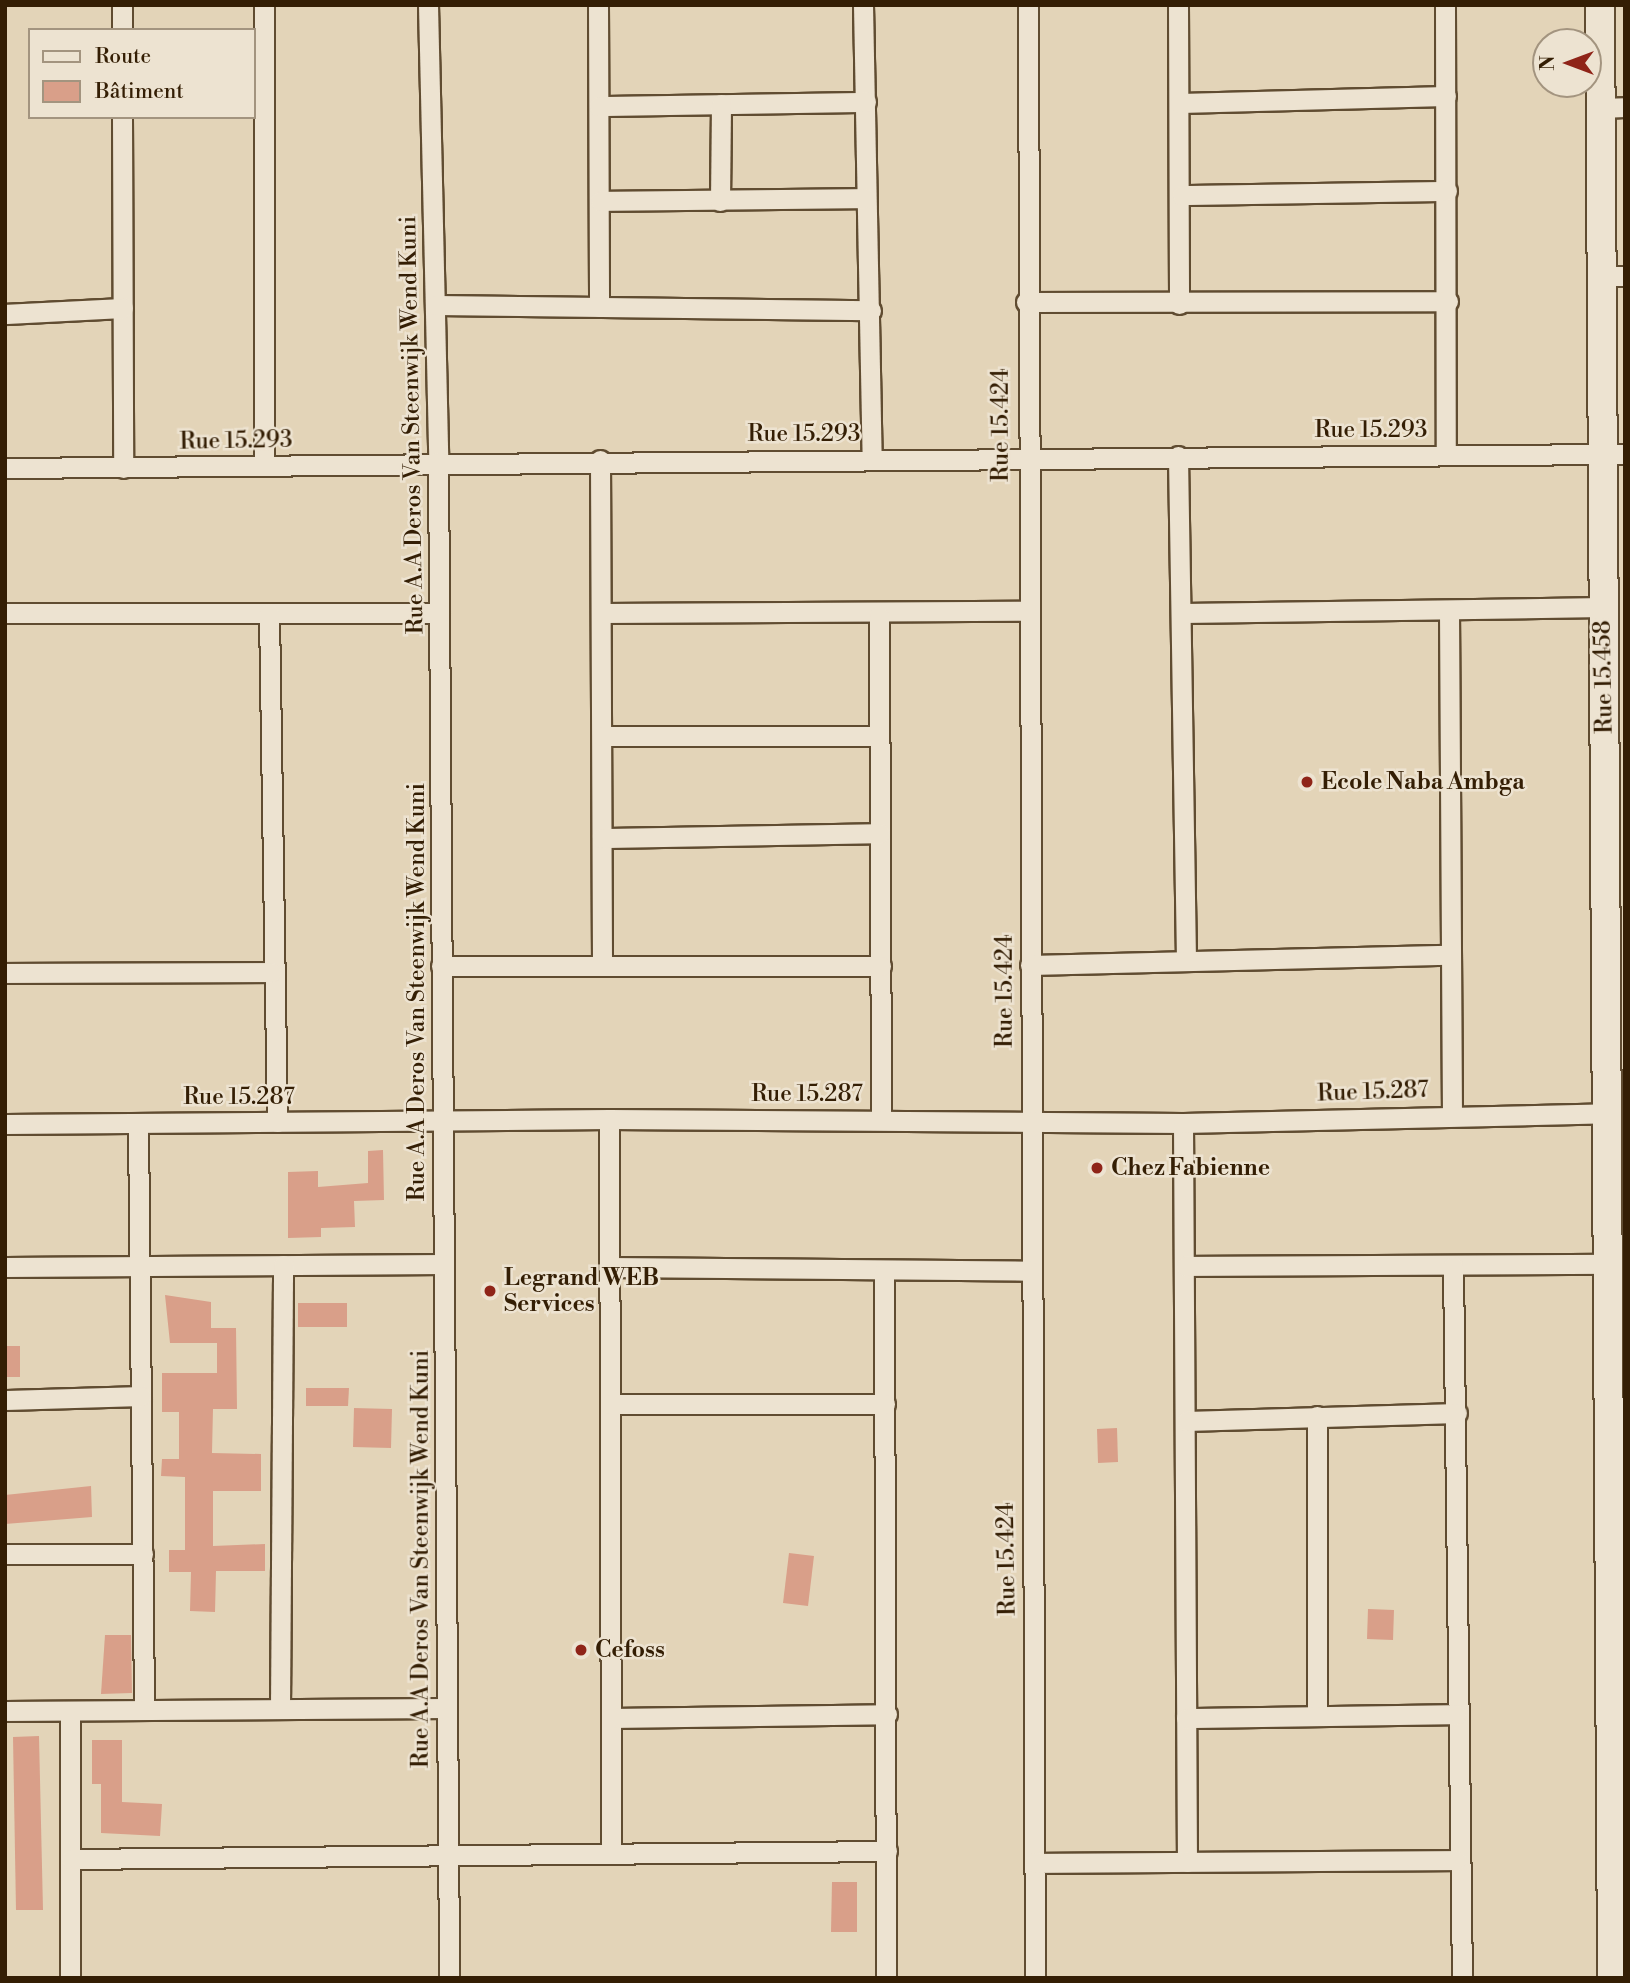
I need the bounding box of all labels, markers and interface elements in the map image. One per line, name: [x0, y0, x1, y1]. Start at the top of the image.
legend: [28, 28, 256, 119]
north arrow: [1532, 28, 1602, 98]
text: Route: [95, 44, 151, 70]
text: N: [1536, 55, 1560, 71]
text: Bâtiment: [95, 79, 184, 105]
street label: Rue A.A Deros Van Steenwijk Wend Kuni: [395, 216, 429, 634]
street label: Rue 15.424: [987, 368, 1015, 482]
street label: Rue 15.293: [1315, 416, 1427, 444]
street label: Rue 15.293: [748, 420, 860, 448]
street label: Rue 15.293: [179, 426, 293, 456]
street label: Rue 15.458: [1589, 620, 1619, 734]
place label: Ecole Naba Ambga: [1321, 768, 1525, 796]
marker: Ecole Naba Ambga: [1299, 774, 1315, 790]
street label: Rue A.A Deros Van Steenwijk Wend Kuni: [403, 783, 431, 1201]
street label: Rue 15.424: [991, 934, 1019, 1048]
street label: Rue 15.287: [1317, 1076, 1429, 1108]
street label: Rue 15.287: [751, 1080, 863, 1108]
street label: Rue 15.287: [183, 1083, 295, 1111]
place label: Chez Fabienne: [1111, 1154, 1270, 1182]
marker: Chez Fabienne: [1089, 1160, 1105, 1176]
place label: Legrand WEB Services: [504, 1264, 659, 1318]
marker: Legrand WEB Services: [482, 1283, 498, 1299]
street label: Rue A.A Deros Van Steenwijk Wend Kuni: [407, 1350, 435, 1768]
street label: Rue 15.424: [992, 1502, 1022, 1616]
place label: Cefoss: [595, 1636, 665, 1664]
marker: Cefoss: [573, 1642, 589, 1658]

